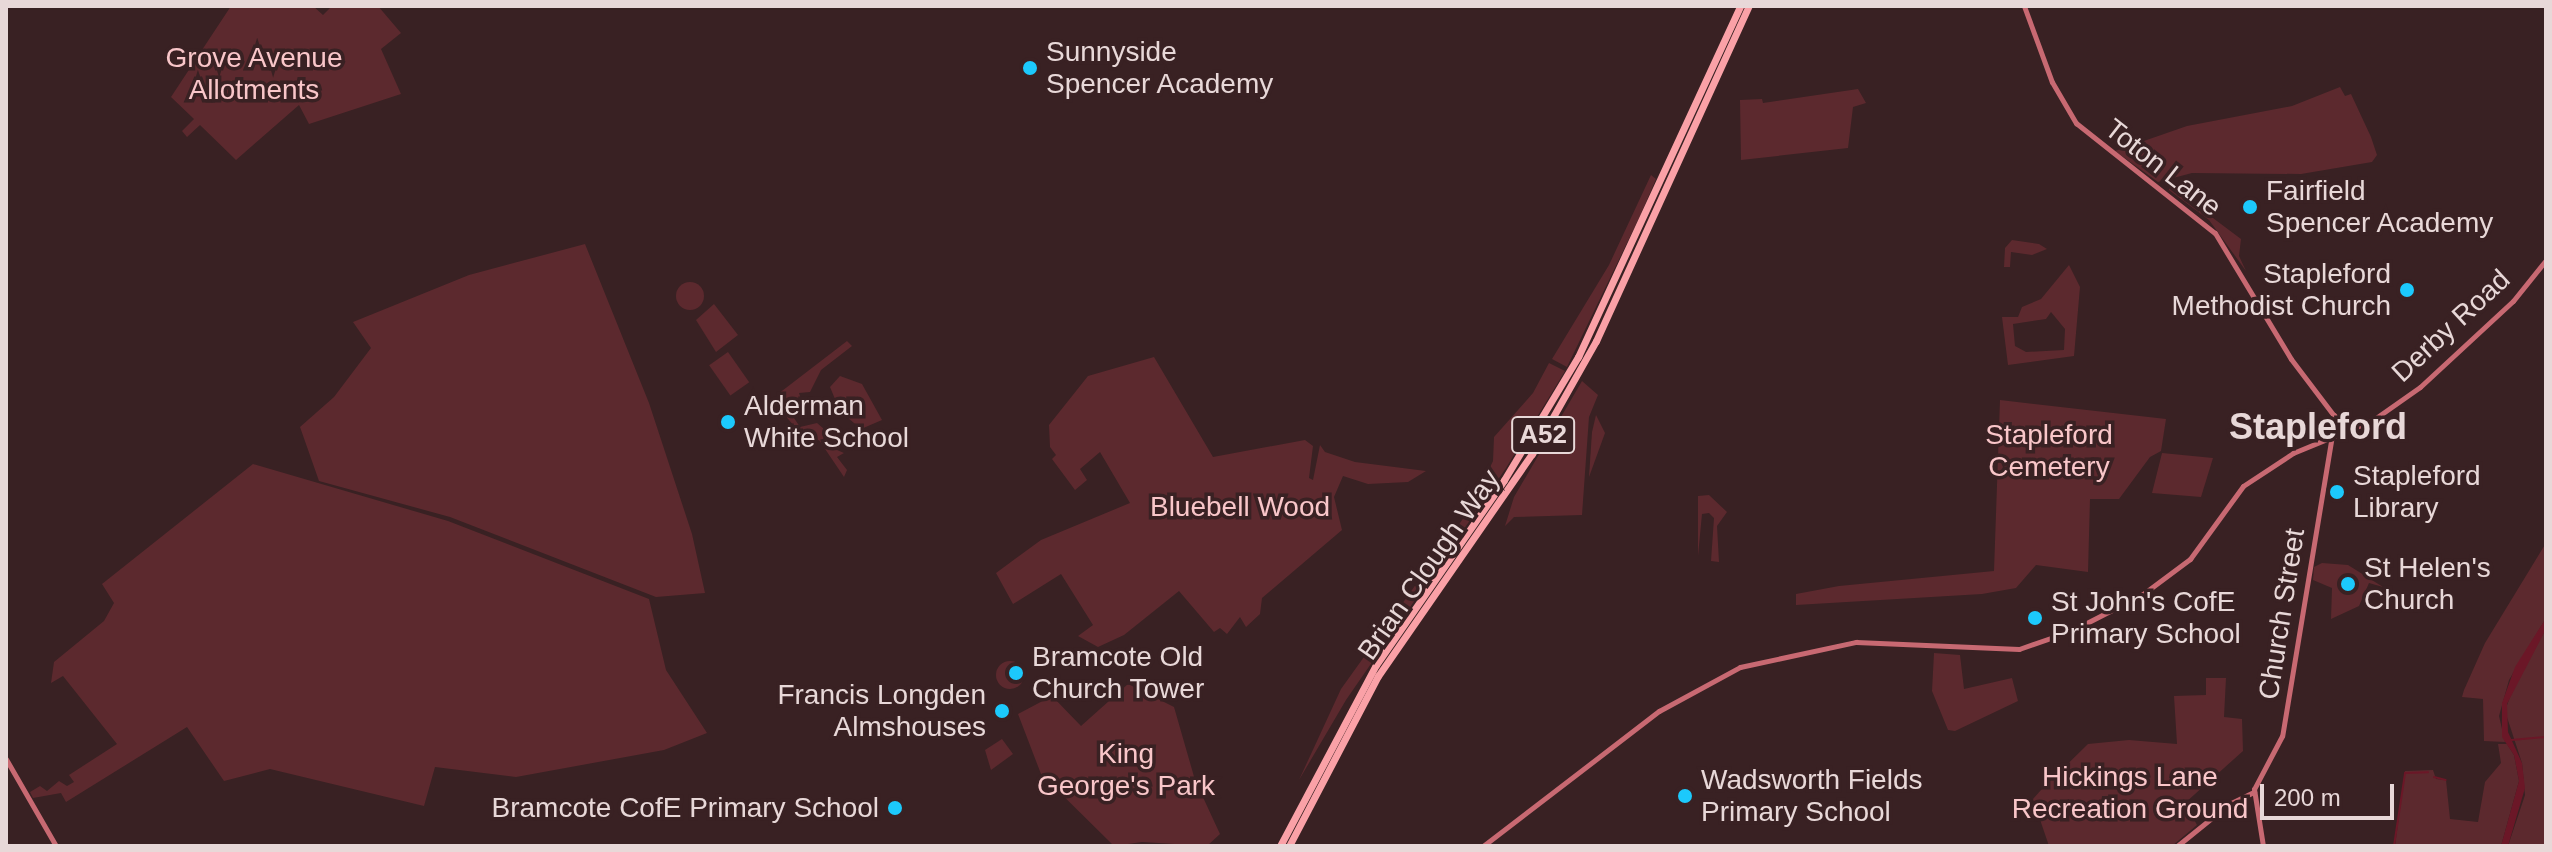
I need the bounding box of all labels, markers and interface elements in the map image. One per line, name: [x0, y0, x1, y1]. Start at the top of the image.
place label: Sunnyside Spencer Academy: [1046, 35, 1275, 101]
park label: Grove Avenue Allotments: [165, 41, 343, 107]
marker: Sunnyside Spencer Academy: [1021, 59, 1039, 77]
street label: Toton Lane: [2098, 112, 2228, 224]
place label: Fairfield Spencer Academy: [2266, 174, 2495, 240]
marker: Fairfield Spencer Academy: [2241, 198, 2259, 216]
place label: Stapleford Methodist Church: [2172, 257, 2391, 323]
street label: Derby Road: [2385, 263, 2517, 389]
marker: Stapleford Methodist Church: [2398, 281, 2416, 299]
place label: Alderman White School: [744, 389, 909, 455]
district label: Stapleford: [2229, 405, 2407, 449]
marker: Alderman White School: [719, 413, 737, 431]
road number: A52: [1511, 413, 1575, 457]
park label: Stapleford Cemetery: [1985, 418, 2113, 484]
place label: Stapleford Library: [2353, 459, 2481, 525]
street label: Brian Clough Way: [1351, 463, 1507, 667]
marker: Stapleford Library: [2328, 483, 2346, 501]
park label: Bluebell Wood: [1150, 490, 1330, 524]
street label: Church Street: [2252, 526, 2312, 702]
place label: St Helen's Church: [2364, 551, 2491, 617]
marker: St Helen's Church: [2339, 575, 2357, 593]
place label: St John's CofE Primary School: [2051, 585, 2241, 651]
marker: St John's CofE Primary School: [2026, 609, 2044, 627]
place label: Bramcote Old Church Tower: [1032, 640, 1205, 706]
marker: Bramcote Old Church Tower: [1007, 664, 1025, 682]
place label: Francis Longden Almshouses: [777, 678, 986, 744]
marker: Francis Longden Almshouses: [993, 702, 1011, 720]
park label: King George's Park: [1037, 737, 1215, 803]
park label: Hickings Lane Recreation Ground: [2012, 760, 2248, 826]
place label: Wadsworth Fields Primary School: [1701, 763, 1922, 829]
scale bar: [2264, 768, 2398, 818]
text: 200 m: [2274, 784, 2341, 811]
marker: Wadsworth Fields Primary School: [1676, 787, 1694, 805]
place label: Bramcote CofE Primary School: [492, 791, 879, 825]
marker: Bramcote CofE Primary School: [886, 799, 904, 817]

